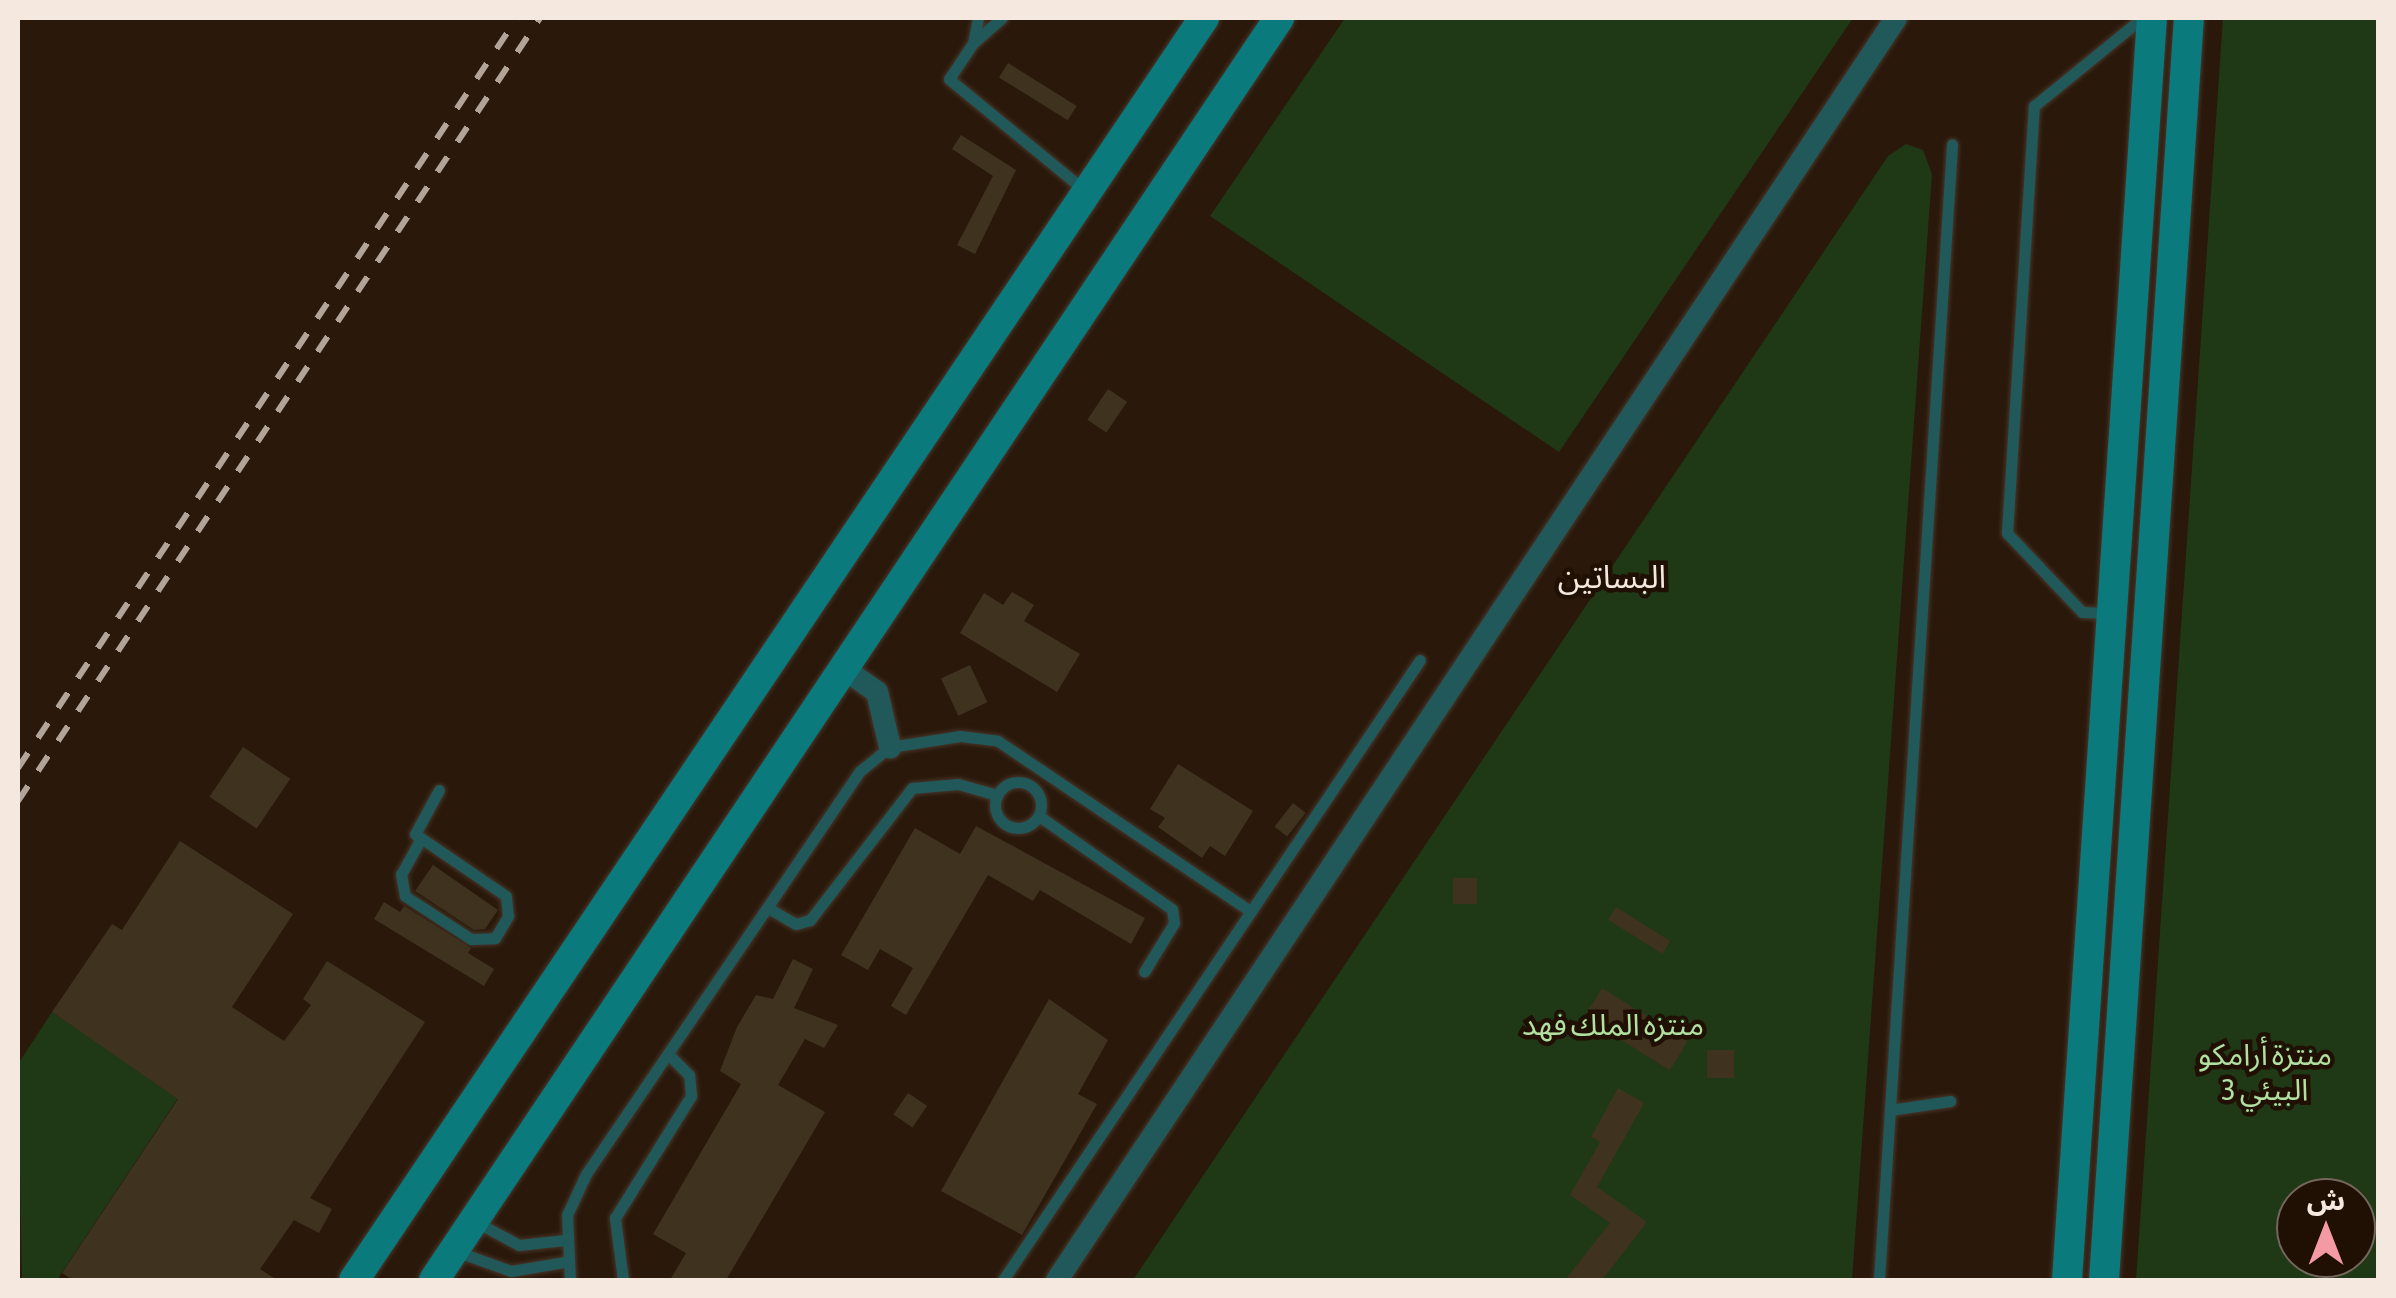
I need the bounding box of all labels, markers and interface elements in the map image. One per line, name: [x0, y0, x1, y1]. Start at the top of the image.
district label: البساتين: [1558, 558, 1666, 596]
park label: منتزه الملك فهد: [1522, 1006, 1704, 1042]
park label: منتزة أرامكو البيئي 3: [2198, 1036, 2332, 1106]
north arrow: [2276, 1178, 2376, 1278]
text: ش: [2307, 1184, 2345, 1216]

